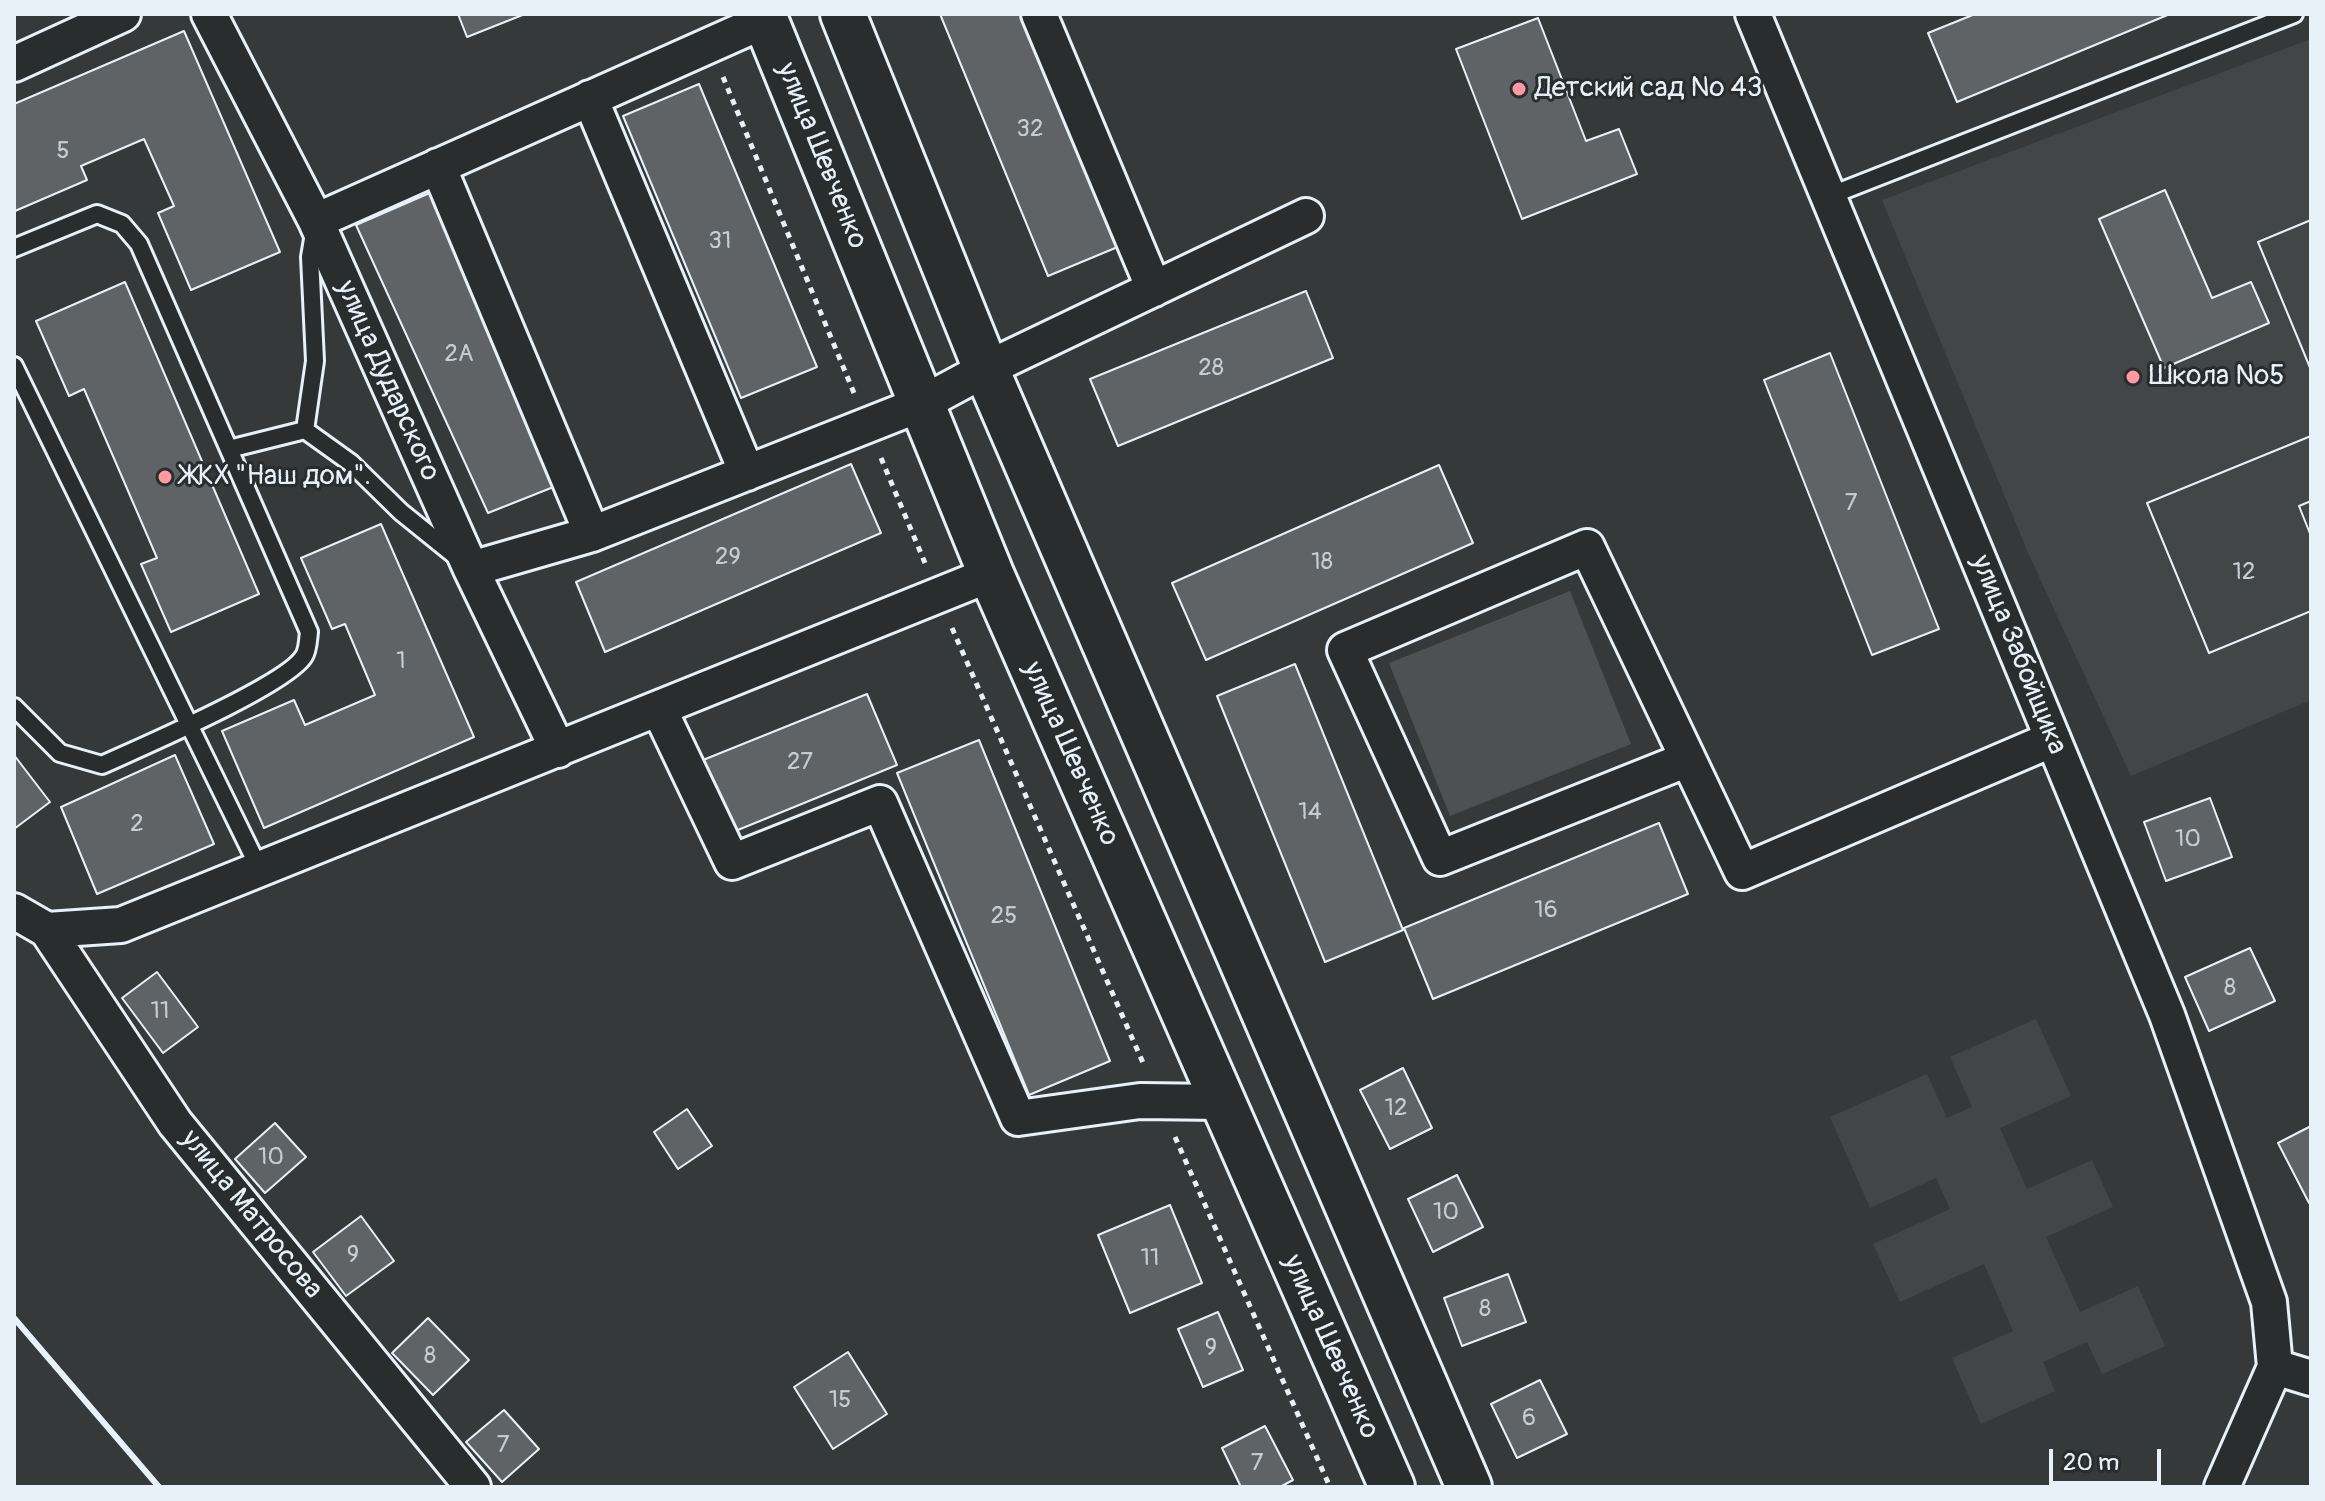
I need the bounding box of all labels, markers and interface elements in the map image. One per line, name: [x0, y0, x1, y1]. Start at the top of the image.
street label: улица Шевченко: [768, 58, 874, 254]
place label: Детский сад № 43: [1535, 72, 1762, 106]
marker: Детский сад № 43: [1510, 80, 1528, 98]
house number: 32: [1017, 116, 1043, 144]
house number: 5: [56, 138, 70, 166]
house number: 31: [709, 228, 731, 256]
street label: улица Дударского: [328, 276, 446, 486]
house number: 2А: [445, 341, 473, 369]
house number: 28: [1198, 355, 1224, 383]
place label: Школа №5: [2149, 360, 2284, 394]
marker: Школа №5: [2124, 368, 2142, 386]
place label: ЖКХ "Наш дом".: [181, 460, 371, 494]
marker: ЖКХ "Наш дом".: [156, 468, 174, 486]
house number: 7: [1845, 490, 1857, 518]
house number: 29: [715, 544, 741, 572]
house number: 18: [1311, 549, 1333, 577]
street label: улица Забойщика: [1963, 550, 2073, 760]
house number: 12: [2233, 559, 2255, 587]
house number: 1: [396, 648, 406, 676]
street label: улица Шевченко: [1014, 657, 1126, 851]
house number: 27: [787, 749, 813, 777]
house number: 14: [1298, 799, 1322, 827]
house number: 2: [130, 811, 144, 839]
house number: 10: [2175, 826, 2201, 854]
house number: 16: [1534, 897, 1558, 925]
house number: 25: [991, 903, 1017, 931]
house number: 8: [2224, 975, 2236, 1003]
house number: 11: [151, 998, 169, 1026]
house number: 12: [1385, 1095, 1407, 1123]
street label: улица Матросова: [173, 1124, 329, 1306]
house number: 10: [258, 1144, 284, 1172]
house number: 10: [1433, 1199, 1459, 1227]
house number: 9: [347, 1242, 359, 1270]
house number: 11: [1141, 1245, 1159, 1273]
street label: улица Шевченко: [1274, 1250, 1386, 1444]
house number: 8: [1479, 1296, 1491, 1324]
house number: 9: [1205, 1335, 1217, 1363]
house number: 8: [424, 1343, 436, 1371]
house number: 15: [829, 1387, 851, 1415]
house number: 6: [1522, 1405, 1536, 1433]
house number: 7: [497, 1432, 509, 1460]
scale bar: [2053, 1433, 2165, 1483]
text: 20 m: [2063, 1448, 2119, 1477]
house number: 7: [1251, 1450, 1263, 1478]

